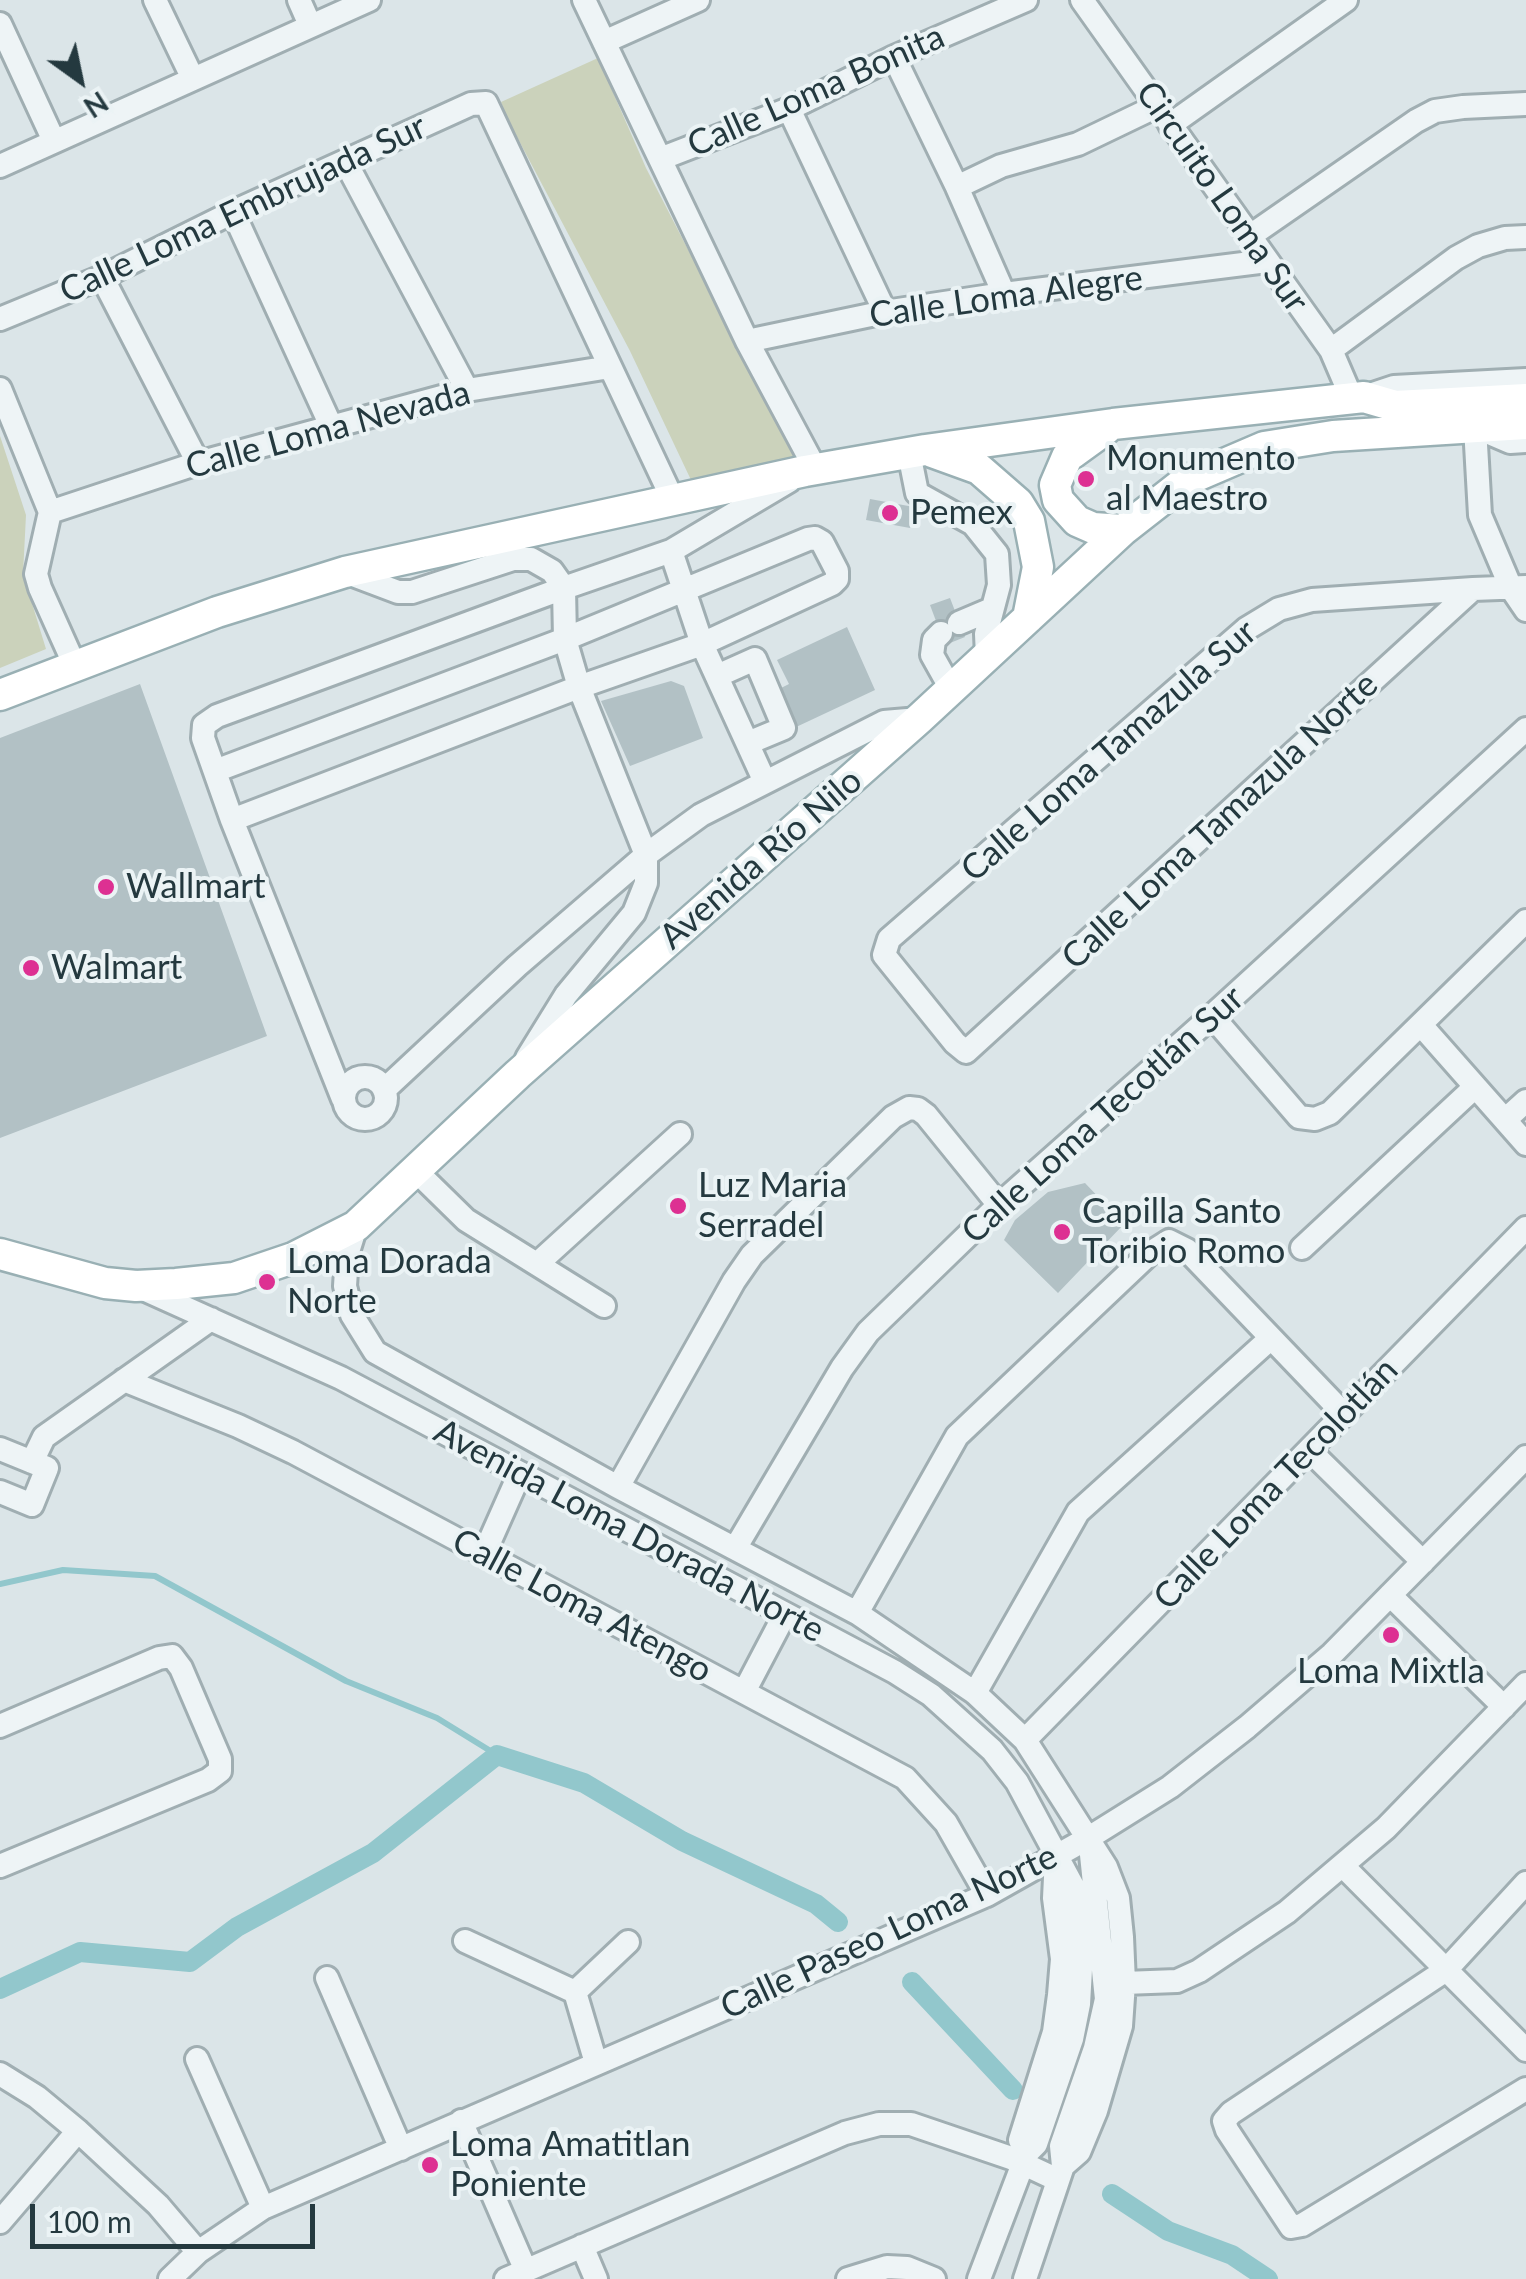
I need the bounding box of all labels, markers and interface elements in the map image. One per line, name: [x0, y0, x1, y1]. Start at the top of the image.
street label: Calle Loma Bonita: [681, 16, 951, 166]
north arrow: [30, 30, 130, 130]
street label: Circuito Loma Sur: [1127, 73, 1317, 321]
text: N: [78, 85, 115, 125]
street label: Calle Loma Embrujada Sur: [53, 106, 433, 312]
street label: Calle Loma Alegre: [867, 257, 1145, 337]
street label: Calle Loma Nevada: [181, 372, 475, 488]
place label: Monumento al Maestro: [1106, 438, 1296, 520]
marker: Monumento al Maestro: [1075, 468, 1097, 490]
place label: Pemex: [910, 492, 1013, 534]
marker: Pemex: [879, 502, 901, 524]
street label: Calle Loma Tamazula Sur: [953, 611, 1265, 891]
street label: Calle Loma Tamazula Norte: [1053, 664, 1387, 978]
street label: Avenida Río Nilo: [651, 760, 871, 958]
place label: Wallmart: [126, 866, 266, 908]
marker: Wallmart: [95, 876, 117, 898]
place label: Walmart: [51, 947, 182, 989]
marker: Walmart: [20, 957, 42, 979]
street label: Calle Loma Tecotlán Sur: [953, 977, 1253, 1253]
place label: Luz Maria Serradel: [698, 1165, 847, 1247]
place label: Capilla Santo Toribio Romo: [1082, 1191, 1285, 1273]
marker: Luz Maria Serradel: [667, 1195, 689, 1217]
marker: Capilla Santo Toribio Romo: [1051, 1221, 1073, 1243]
place label: Loma Dorada Norte: [287, 1241, 492, 1323]
marker: Loma Dorada Norte: [256, 1271, 278, 1293]
street label: Calle Loma Tecolotlán: [1145, 1350, 1407, 1618]
street label: Avenida Loma Dorada Norte: [427, 1410, 831, 1652]
street label: Calle Loma Atengo: [445, 1520, 719, 1692]
marker: Loma Mixtla: [1380, 1624, 1402, 1646]
place label: Loma Mixtla: [1297, 1651, 1485, 1693]
street label: Calle Paseo Loma Norte: [714, 1836, 1064, 2028]
place label: Loma Amatitlan Poniente: [450, 2124, 691, 2206]
marker: Loma Amatitlan Poniente: [419, 2154, 441, 2176]
scale bar: [35, 2184, 320, 2246]
text: 100 m: [47, 2203, 132, 2239]

